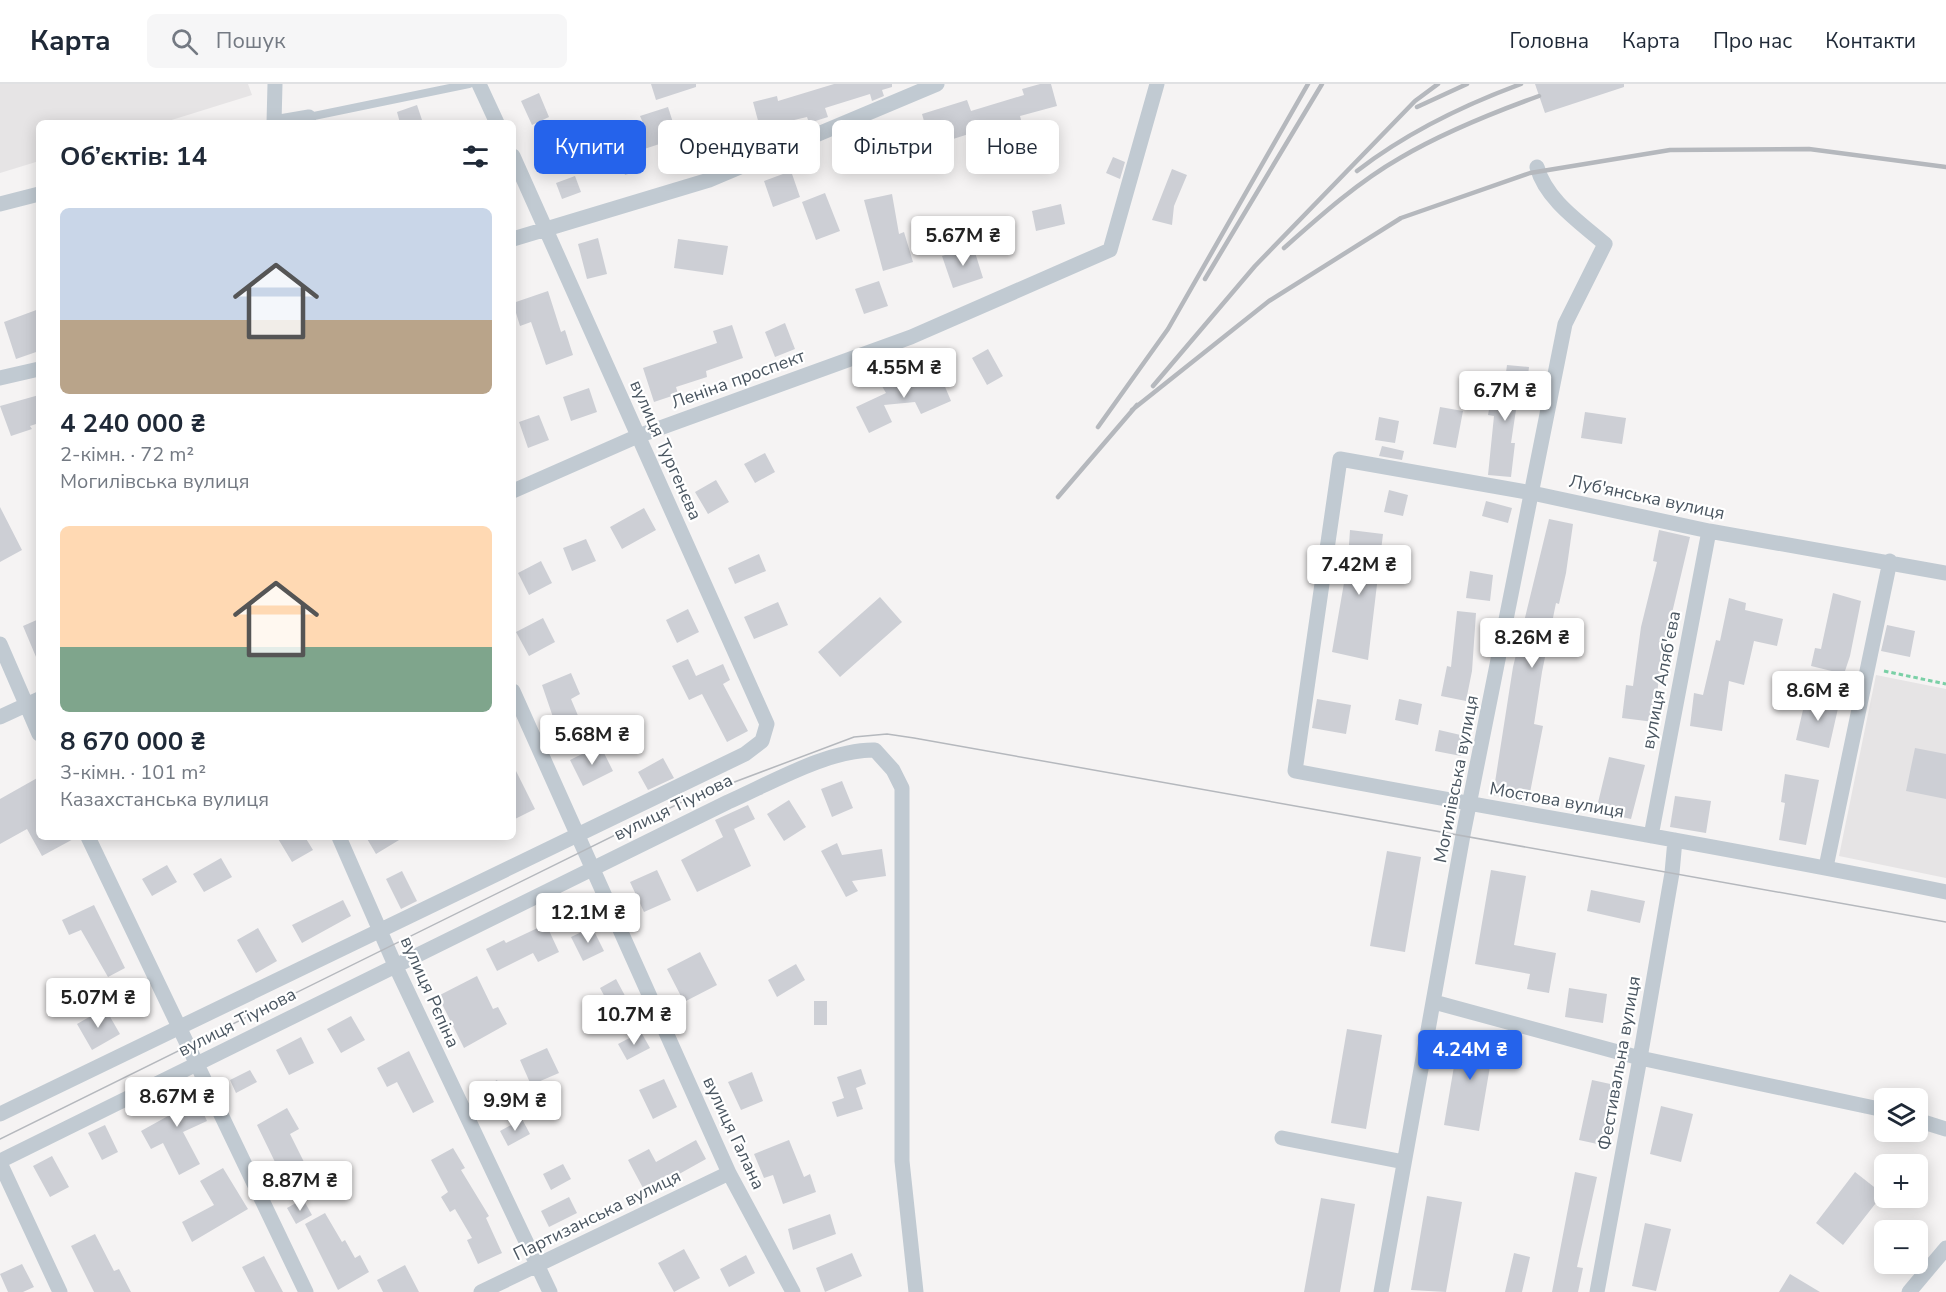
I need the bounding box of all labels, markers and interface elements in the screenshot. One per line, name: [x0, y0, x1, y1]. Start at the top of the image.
search box: [147, 14, 567, 68]
text: Карта: [30, 22, 111, 60]
icon: search: [168, 25, 201, 58]
text: Пошук: [216, 26, 286, 56]
text: Головна: [1509, 27, 1589, 55]
text: Карта: [1622, 27, 1680, 55]
text: Про нас: [1713, 27, 1792, 55]
text: Контакти: [1825, 27, 1916, 55]
chip: Купити: [534, 120, 646, 174]
chip: Орендувати: [658, 120, 820, 174]
chip: Фільтри: [832, 120, 954, 174]
chip: Нове: [966, 120, 1059, 174]
text: Об’єктів: 14: [60, 139, 207, 174]
icon: filters: [459, 140, 492, 173]
pin: 5.67M ₴: [908, 216, 1018, 267]
text: 5.67M ₴: [925, 222, 1001, 249]
icon: home: [222, 247, 330, 355]
street label: Леніна проспект: [668, 344, 808, 414]
pin: 4.55M ₴: [849, 348, 959, 399]
text: 4.55M ₴: [866, 354, 942, 381]
pin: 6.7M ₴: [1456, 371, 1554, 422]
street label: вулиця Тургенєва: [624, 376, 708, 524]
text: 6.7M ₴: [1473, 377, 1537, 404]
text: 4 240 000 ₴: [60, 406, 206, 441]
text: 2-кімн. · 72 m²: [60, 441, 194, 468]
text: Могилівська вулиця: [60, 468, 249, 495]
street label: Луб'янська вулиця: [1567, 469, 1727, 525]
pin: 7.42M ₴: [1304, 545, 1414, 596]
text: 7.42M ₴: [1321, 551, 1397, 578]
icon: home: [222, 565, 330, 673]
street label: вулиця Аляб'єва: [1636, 609, 1686, 751]
pin: 8.26M ₴: [1477, 618, 1587, 669]
text: 8.26M ₴: [1494, 624, 1570, 651]
pin: 8.6M ₴: [1769, 671, 1867, 722]
text: 8.6M ₴: [1786, 677, 1850, 704]
street label: Могилівська вулиця: [1428, 693, 1484, 865]
pin: 5.68M ₴: [537, 715, 647, 766]
text: 5.68M ₴: [554, 721, 630, 748]
text: 8 670 000 ₴: [60, 724, 206, 759]
text: 3-кімн. · 101 m²: [60, 759, 206, 786]
street label: вулиця Тіунова: [609, 768, 737, 846]
street label: Мостова вулиця: [1488, 776, 1626, 824]
text: Казахстанська вулиця: [60, 786, 269, 813]
pin: 12.1M ₴: [533, 893, 643, 944]
text: 12.1M ₴: [550, 899, 626, 926]
street label: вулиця Рєпіна: [395, 932, 465, 1052]
street label: Фестивальна вулиця: [1592, 974, 1646, 1152]
pin: 5.07M ₴: [43, 978, 153, 1029]
street label: вулиця Тіунова: [174, 982, 300, 1062]
text: 5.07M ₴: [60, 984, 136, 1011]
pin: 10.7M ₴: [579, 995, 689, 1046]
text: 10.7M ₴: [596, 1001, 672, 1028]
pin: 4.24M ₴: [1415, 1030, 1525, 1081]
text: 4.24M ₴: [1432, 1036, 1508, 1063]
street label: вулиця Галана: [697, 1073, 771, 1193]
pin: 8.67M ₴: [122, 1077, 232, 1128]
pin: 9.9M ₴: [466, 1081, 564, 1132]
text: 8.67M ₴: [139, 1083, 215, 1110]
text: 9.9M ₴: [483, 1087, 547, 1114]
map controls: [1874, 1088, 1928, 1274]
button: layers: [1874, 1088, 1928, 1142]
button: +: [1874, 1154, 1928, 1208]
pin: 8.87M ₴: [245, 1161, 355, 1212]
street label: Партизанська вулиця: [509, 1164, 685, 1266]
text: 8.87M ₴: [262, 1167, 338, 1194]
button: −: [1874, 1220, 1928, 1274]

